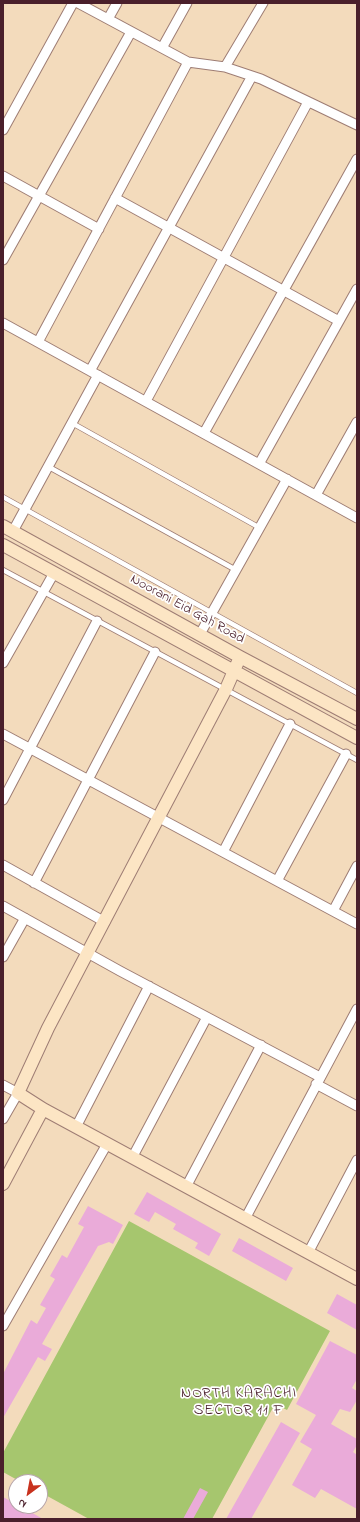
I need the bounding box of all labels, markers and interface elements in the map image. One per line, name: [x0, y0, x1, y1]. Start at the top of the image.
street label: Noorani Eid Gah Road: [127, 572, 247, 648]
district label: NORTH KARACHI SECTOR 11 F: [181, 1386, 297, 1421]
north arrow: [8, 1474, 48, 1514]
text: N: [15, 1495, 30, 1512]

